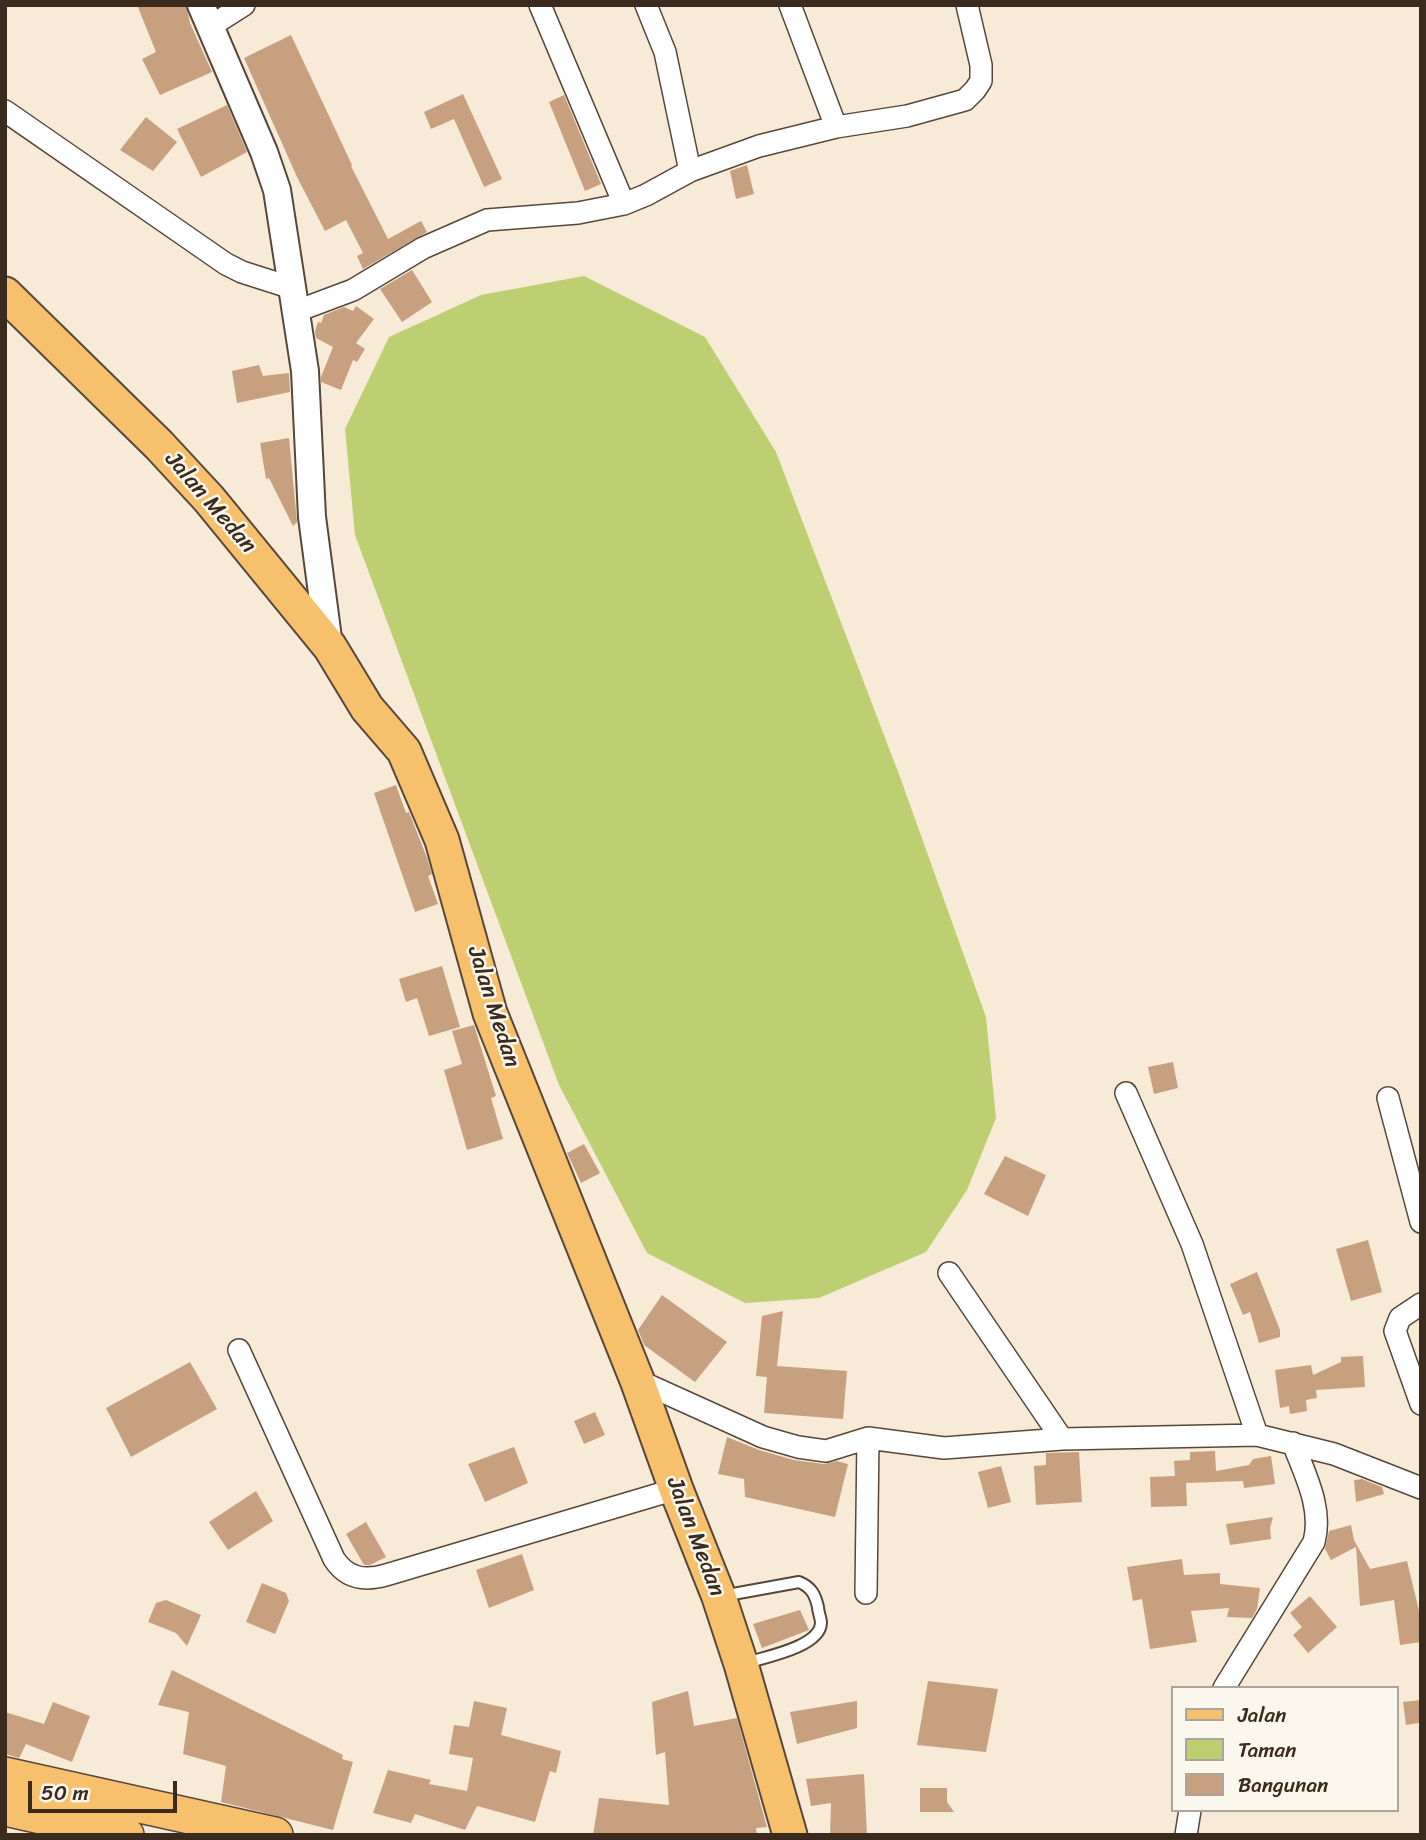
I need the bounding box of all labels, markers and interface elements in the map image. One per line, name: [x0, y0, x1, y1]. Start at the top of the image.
street label: Jalan Medan: [158, 447, 262, 559]
street label: Jalan Medan: [460, 943, 526, 1071]
street label: Jalan Medan: [660, 1473, 730, 1601]
legend: [1170, 1686, 1398, 1812]
text: Jalan: [1238, 1696, 1286, 1734]
text: Taman: [1238, 1731, 1296, 1769]
scale bar: [32, 1766, 180, 1810]
text: Bangunan: [1238, 1766, 1328, 1804]
text: 50 m: [41, 1774, 89, 1812]

